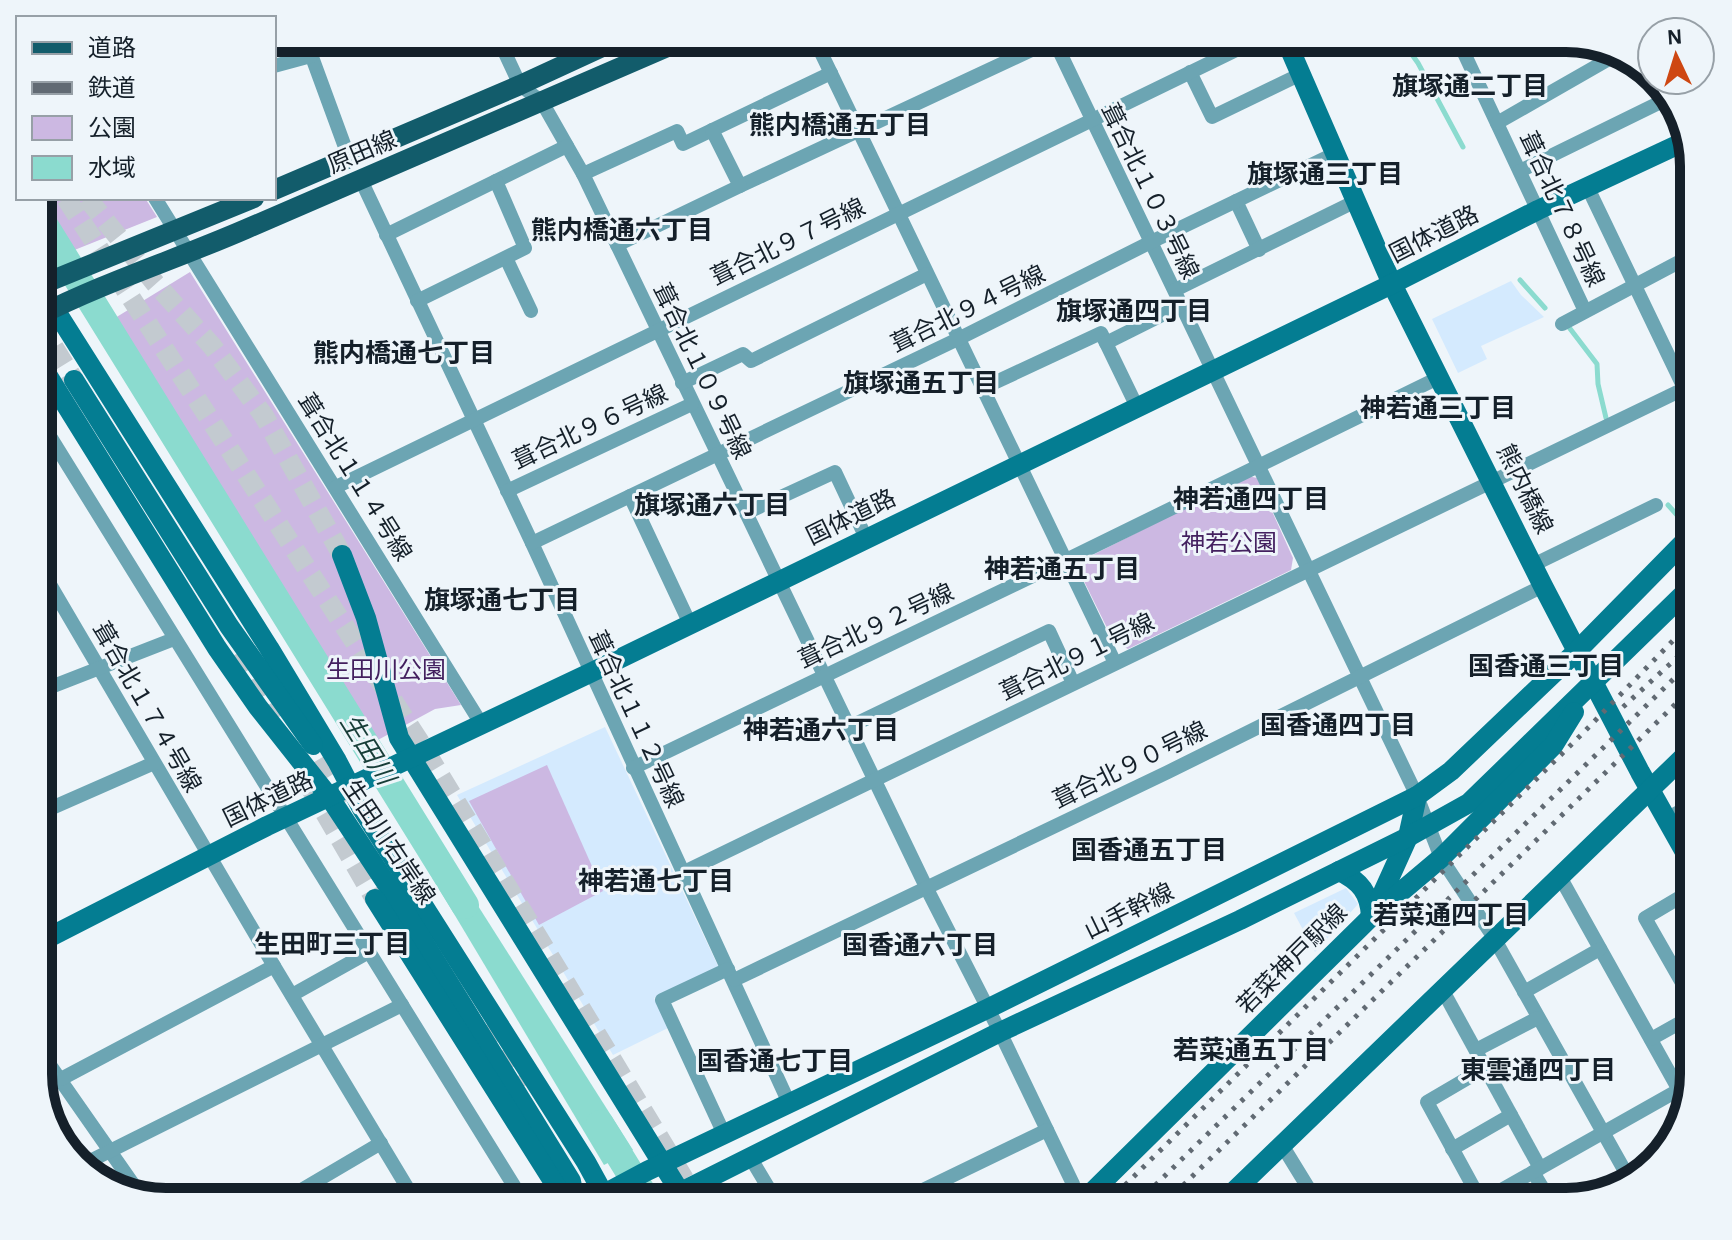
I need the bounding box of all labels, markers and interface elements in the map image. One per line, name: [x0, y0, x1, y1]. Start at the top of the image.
legend: [16, 16, 276, 200]
north arrow: [1636, 16, 1716, 96]
text: N: [1666, 26, 1683, 49]
text: 道路: [88, 35, 136, 61]
district label: 旗塚通二丁目: [1392, 73, 1548, 100]
text: 鉄道: [88, 75, 136, 101]
street label: 葺合北１０３号線: [1096, 99, 1204, 283]
district label: 熊内橋通五丁目: [749, 111, 931, 139]
text: 公園: [88, 116, 136, 141]
street label: 原田線: [324, 126, 400, 178]
street label: 葺合北７８号線: [1515, 127, 1609, 291]
text: 水域: [88, 155, 136, 181]
district label: 旗塚通三丁目: [1247, 161, 1403, 188]
street label: 葺合北９７号線: [707, 193, 869, 291]
street label: 国体道路: [1385, 201, 1483, 267]
district label: 熊内橋通六丁目: [531, 216, 713, 244]
street label: 葺合北９４号線: [887, 260, 1049, 358]
street label: 葺合北１０９号線: [648, 279, 756, 463]
district label: 旗塚通四丁目: [1056, 298, 1212, 325]
district label: 熊内橋通七丁目: [313, 339, 495, 367]
district label: 旗塚通五丁目: [843, 370, 999, 397]
street label: 葺合北９６号線: [508, 380, 672, 474]
street label: 葺合北１１４号線: [293, 389, 417, 565]
district label: 神若通三丁目: [1360, 394, 1516, 422]
street label: 熊内橋線: [1492, 440, 1558, 538]
street label: 国体道路: [802, 484, 900, 550]
district label: 神若通四丁目: [1173, 485, 1329, 513]
district label: 旗塚通六丁目: [634, 491, 790, 519]
park label: 神若公園: [1181, 530, 1277, 556]
district label: 神若通五丁目: [984, 555, 1140, 583]
street label: 葺合北９２号線: [794, 579, 958, 673]
district label: 旗塚通七丁目: [424, 587, 580, 614]
street label: 葺合北９１号線: [996, 608, 1158, 706]
street label: 葺合北１７４号線: [88, 617, 206, 797]
street label: 葺合北１１２号線: [584, 627, 688, 811]
district label: 国香通三丁目: [1468, 652, 1624, 680]
park label: 生田川公園: [326, 657, 446, 683]
water label: 生田川: [335, 709, 401, 792]
district label: 国香通四丁目: [1260, 711, 1416, 739]
district label: 神若通六丁目: [743, 716, 899, 744]
street label: 葺合北９０号線: [1049, 716, 1211, 814]
street label: 国体道路: [219, 766, 317, 832]
street label: 生田川右岸線: [338, 775, 440, 909]
district label: 国香通五丁目: [1071, 836, 1227, 864]
district label: 神若通七丁目: [578, 867, 734, 895]
street label: 山手幹線: [1080, 878, 1178, 944]
street label: 若菜神戸駅線: [1232, 899, 1352, 1019]
district label: 若菜通四丁目: [1373, 901, 1529, 929]
district label: 生田町三丁目: [254, 931, 410, 958]
district label: 国香通六丁目: [842, 931, 998, 959]
district label: 若菜通五丁目: [1173, 1036, 1329, 1064]
district label: 国香通七丁目: [697, 1047, 853, 1075]
district label: 東雲通四丁目: [1460, 1056, 1616, 1084]

